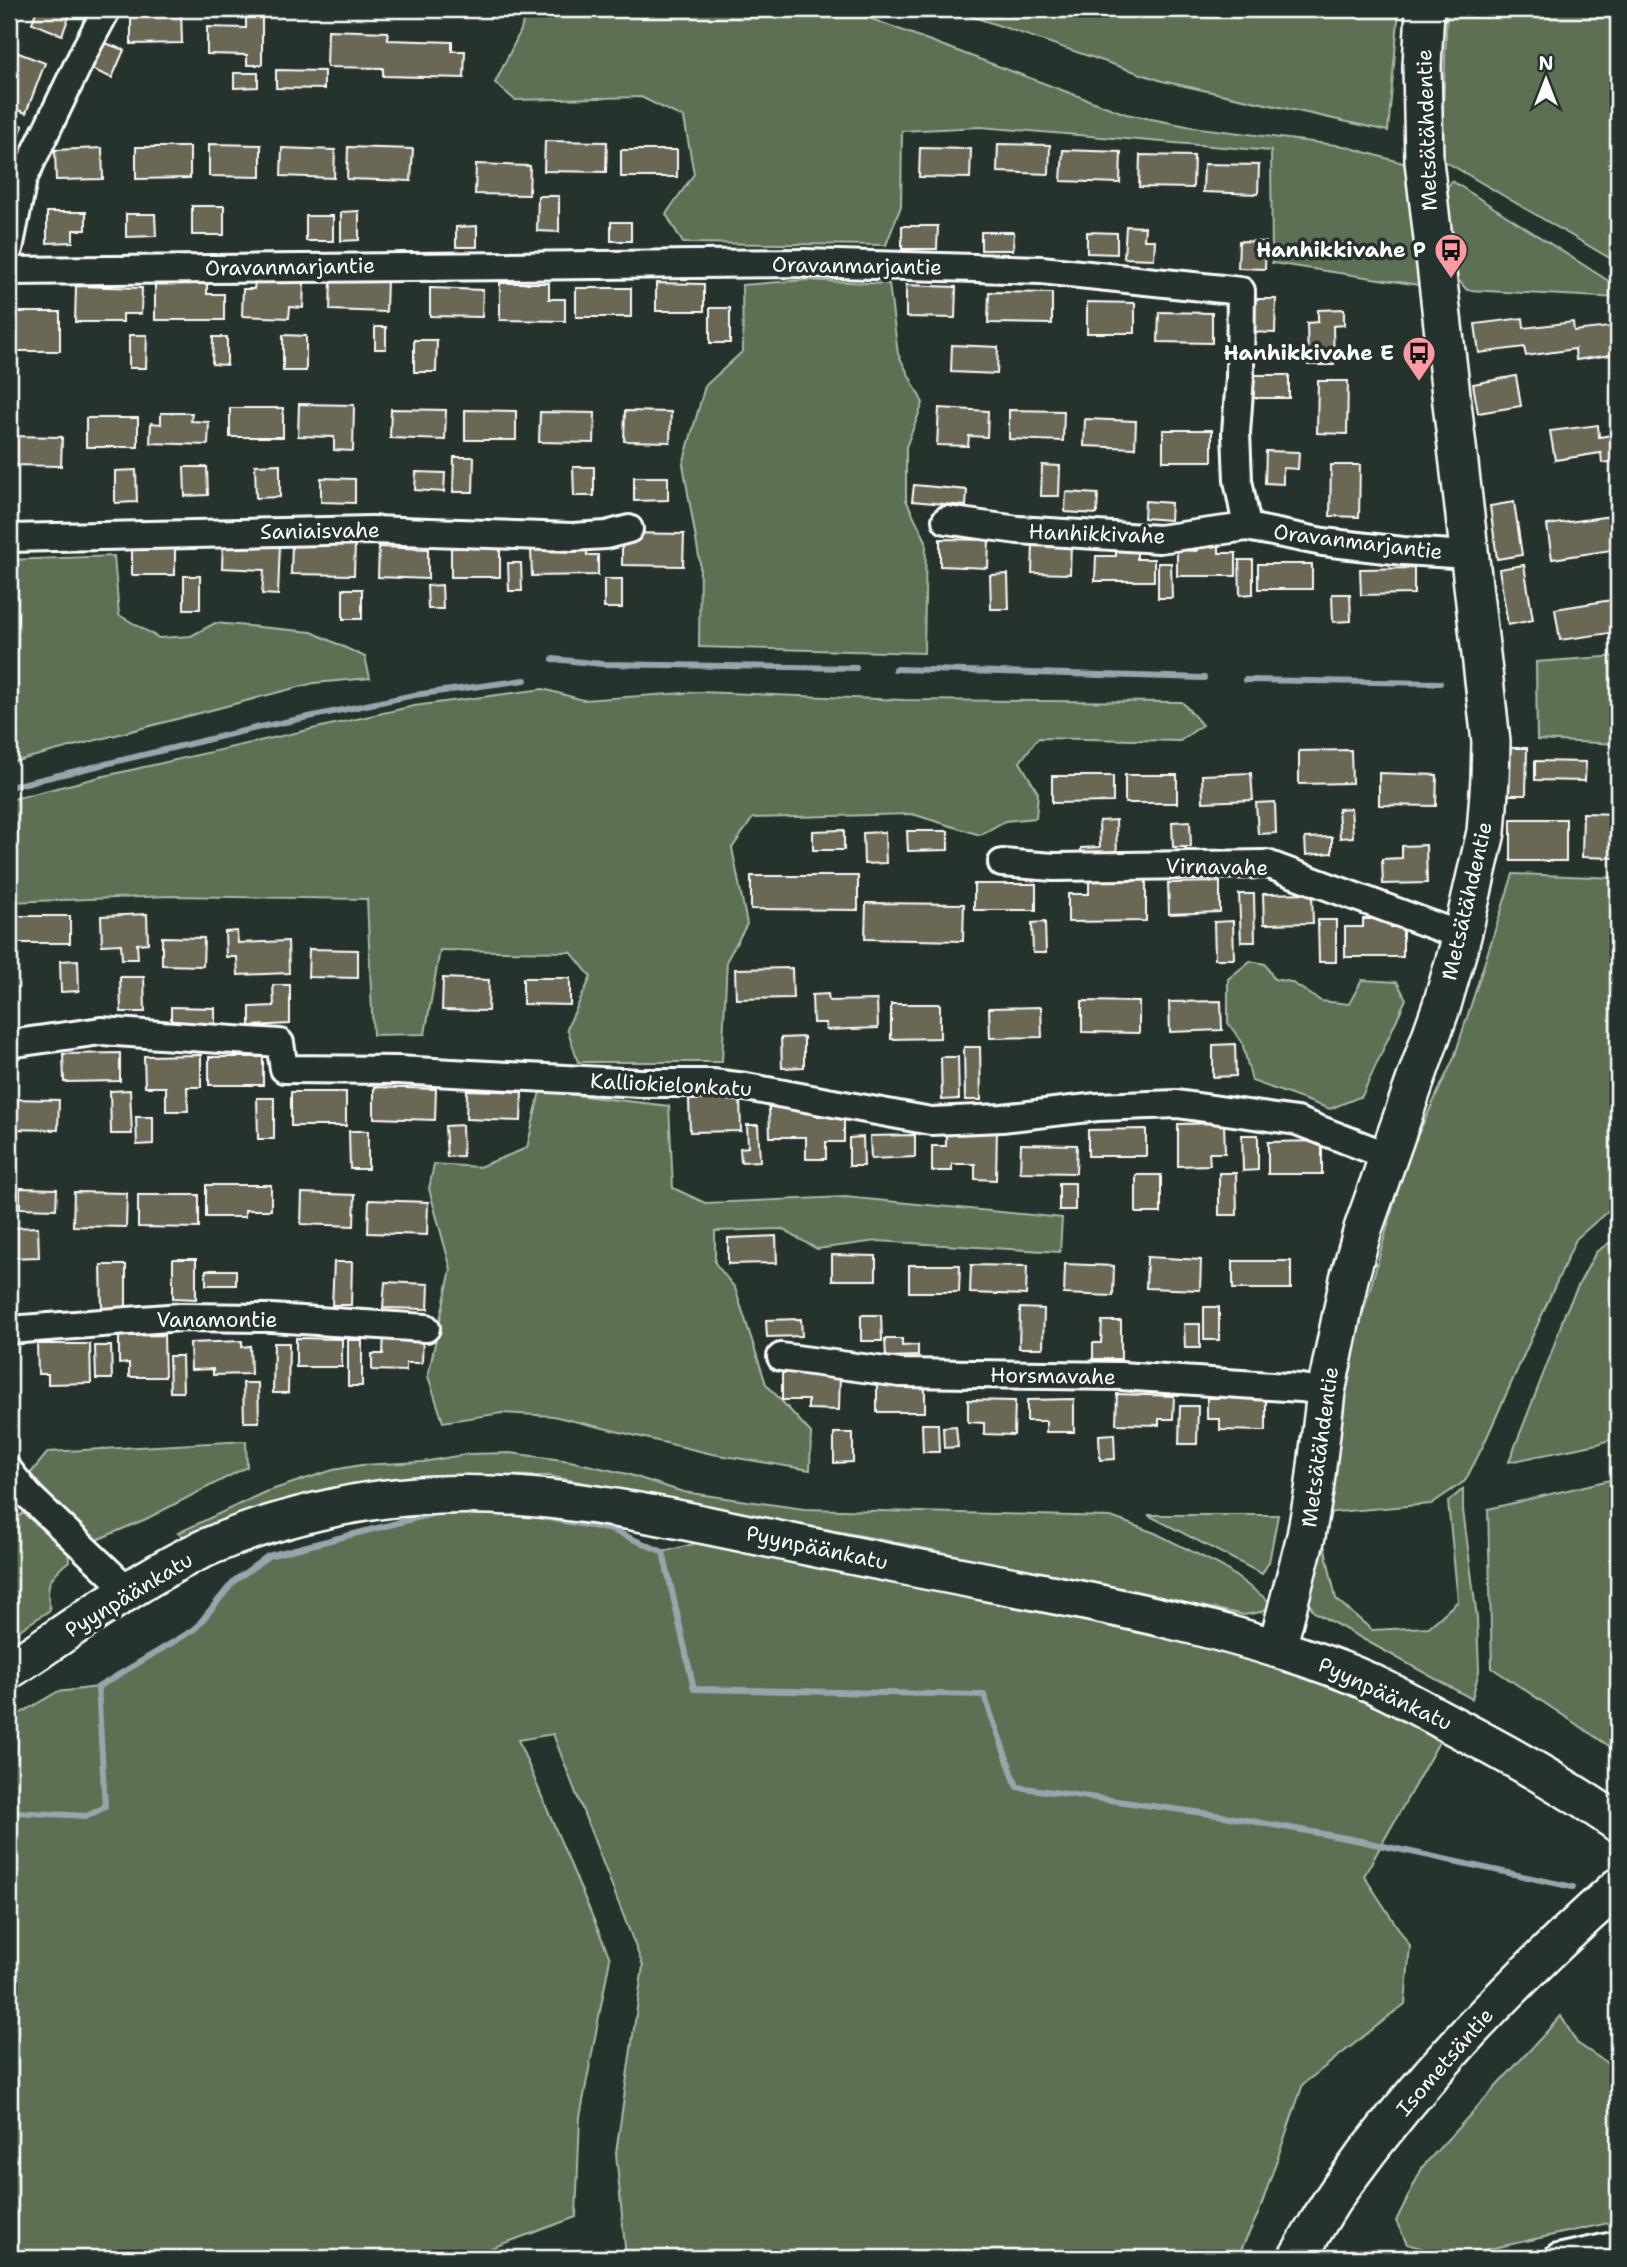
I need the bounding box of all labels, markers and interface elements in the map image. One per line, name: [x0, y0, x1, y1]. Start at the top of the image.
north arrow: [1512, 46, 1582, 116]
street label: Metsätähdentie: [1410, 49, 1444, 211]
text: N: [1538, 51, 1554, 76]
bus stop icon: Hanhikkivahe P: [1432, 231, 1470, 280]
place label: Hanhikkivahe P: [1256, 236, 1426, 264]
street label: Oravanmarjantie: [772, 251, 942, 281]
street label: Oravanmarjantie: [205, 252, 375, 282]
bus stop icon: Hanhikkivahe E: [1400, 334, 1438, 383]
place label: Hanhikkivahe E: [1223, 339, 1394, 367]
street label: Saniaisvahe: [260, 516, 380, 546]
street label: Hanhikkivahe: [1028, 518, 1166, 550]
street label: Oravanmarjantie: [1272, 518, 1444, 566]
street label: Metsätähdentie: [1435, 819, 1499, 983]
street label: Virnavahe: [1165, 852, 1269, 882]
street label: Kalliokielonkatu: [589, 1067, 753, 1103]
street label: Vanamontie: [157, 1306, 277, 1334]
street label: Horsmavahe: [990, 1361, 1116, 1391]
street label: Metsätähdentie: [1295, 1365, 1345, 1529]
street label: Pyynpäänkatu: [743, 1519, 891, 1577]
street label: Pyynpäänkatu: [60, 1546, 198, 1644]
street label: Pyynpäänkatu: [1314, 1651, 1456, 1737]
street label: Isometsäntie: [1390, 2002, 1500, 2122]

